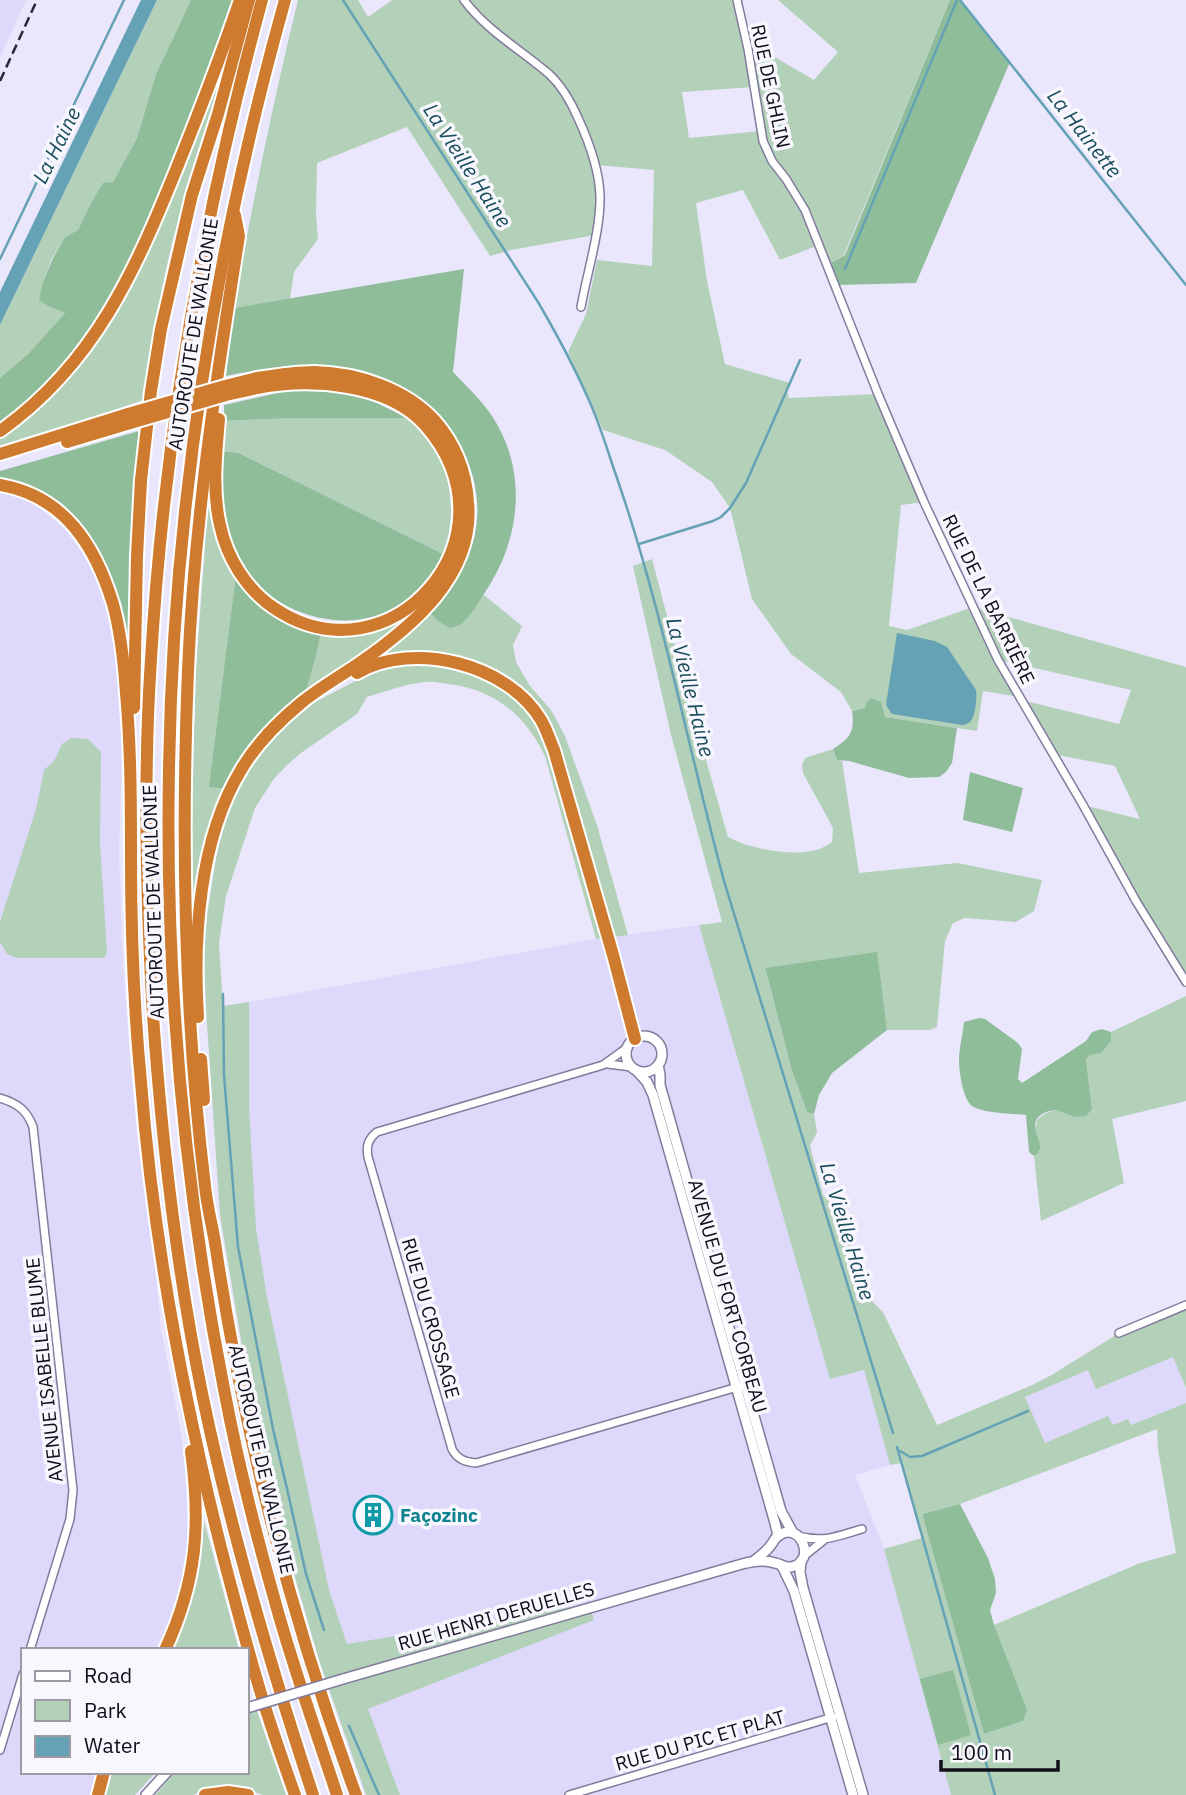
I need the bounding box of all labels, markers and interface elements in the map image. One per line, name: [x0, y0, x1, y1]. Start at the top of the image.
street label: RUE DE GHLIN: [746, 22, 796, 150]
water label: La Hainette: [1041, 83, 1129, 183]
water label: La Vieille Haine: [417, 98, 519, 233]
water label: La Haine: [25, 102, 87, 188]
street label: AUTOROUTE DE WALLONIE: [163, 216, 223, 452]
street label: RUE DE LA BARRIÈRE: [937, 510, 1041, 688]
water label: La Vieille Haine: [660, 614, 722, 760]
street label: AUTOROUTE DE WALLONIE: [137, 784, 169, 1020]
water label: La Vieille Haine: [814, 1159, 882, 1304]
street label: AVENUE DU FORT CORBEAU: [683, 1176, 773, 1416]
street label: RUE DU CROSSAGE: [397, 1235, 465, 1401]
street label: AVENUE ISABELLE BLUME: [20, 1257, 68, 1483]
street label: AUTOROUTE DE WALLONIE: [224, 1342, 300, 1576]
building icon: Façozinc: [352, 1494, 394, 1536]
place label: Façozinc: [400, 1503, 478, 1527]
street label: RUE HENRI DERUELLES: [395, 1576, 597, 1656]
legend: [21, 1648, 248, 1774]
text: Road: [84, 1661, 132, 1689]
text: Park: [84, 1696, 127, 1724]
street label: RUE DU PIC ET PLAT: [612, 1704, 788, 1776]
scale bar: [941, 1728, 1058, 1772]
text: Water: [84, 1731, 141, 1759]
text: 100 m: [951, 1738, 1012, 1766]

